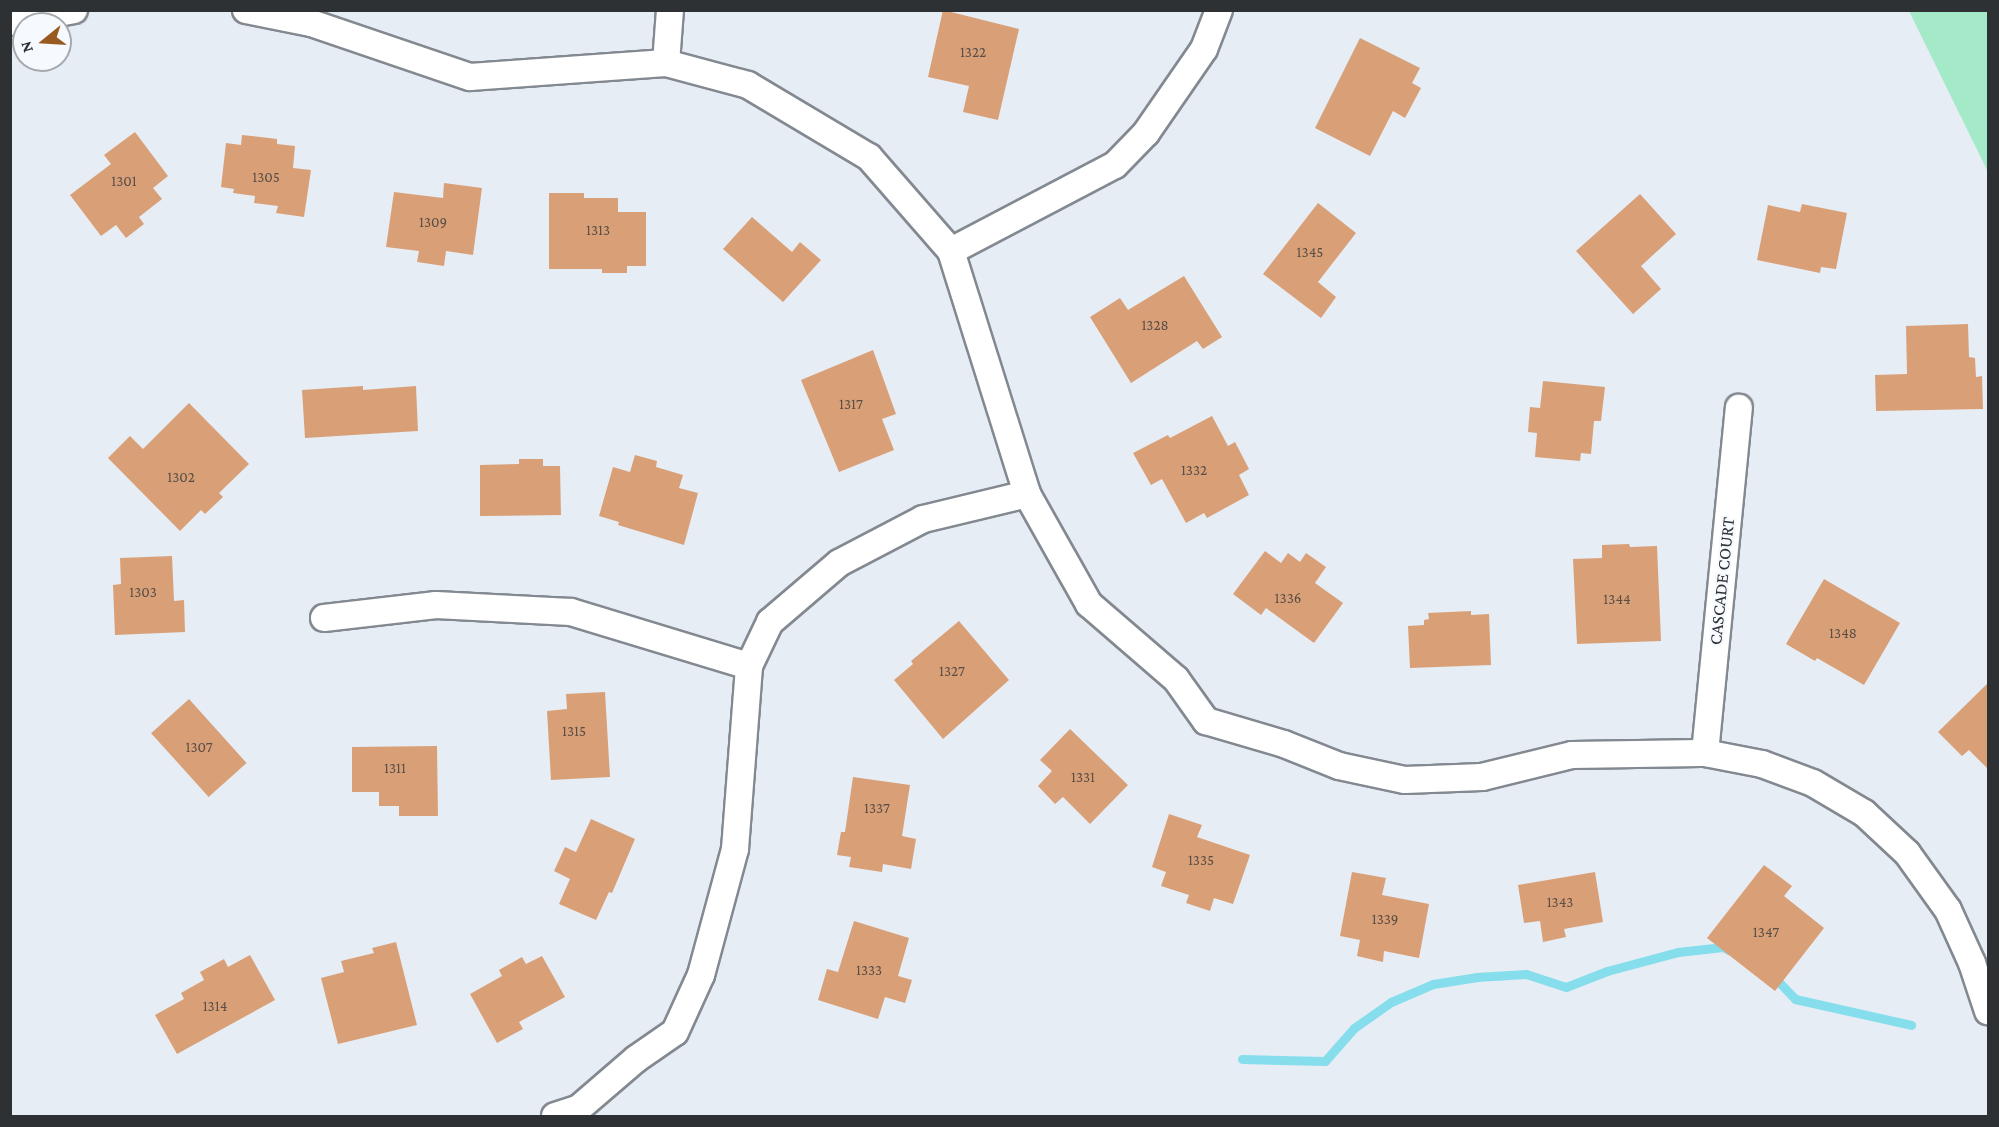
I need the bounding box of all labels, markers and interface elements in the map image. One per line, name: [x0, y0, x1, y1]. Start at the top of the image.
north arrow: [12, 12, 72, 72]
text: N: [17, 39, 36, 55]
house number: 1322: [960, 44, 986, 62]
house number: 1305: [252, 169, 280, 187]
house number: 1301: [111, 173, 137, 191]
house number: 1309: [419, 214, 447, 232]
house number: 1313: [586, 222, 610, 240]
house number: 1345: [1297, 244, 1323, 262]
house number: 1328: [1141, 317, 1169, 335]
house number: 1317: [839, 396, 863, 414]
house number: 1332: [1181, 462, 1207, 480]
house number: 1302: [167, 469, 195, 487]
street label: CASCADE COURT: [1705, 516, 1739, 646]
house number: 1303: [129, 584, 157, 602]
house number: 1336: [1275, 590, 1301, 608]
house number: 1344: [1603, 591, 1631, 609]
house number: 1348: [1829, 625, 1857, 643]
house number: 1327: [939, 663, 965, 681]
house number: 1315: [562, 723, 586, 741]
house number: 1307: [185, 739, 213, 757]
house number: 1311: [384, 760, 406, 778]
house number: 1331: [1071, 769, 1095, 787]
house number: 1337: [864, 800, 890, 818]
house number: 1335: [1188, 852, 1214, 870]
house number: 1343: [1547, 894, 1573, 912]
house number: 1339: [1372, 911, 1398, 929]
house number: 1347: [1753, 924, 1779, 942]
house number: 1333: [856, 962, 882, 980]
house number: 1314: [203, 998, 227, 1016]

